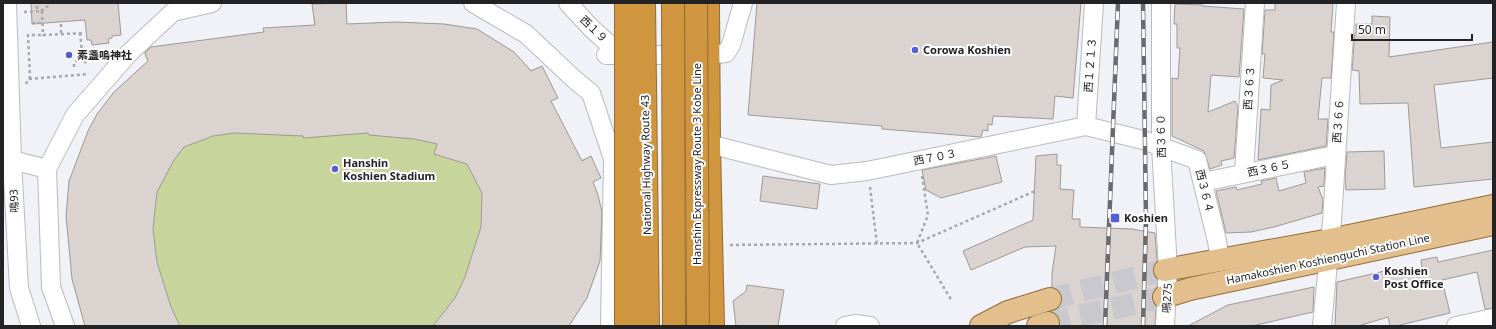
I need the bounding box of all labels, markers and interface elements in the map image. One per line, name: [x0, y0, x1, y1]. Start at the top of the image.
street label: 西１９: [577, 12, 611, 45]
scale bar: [1352, 16, 1472, 42]
text: 50 m: [1358, 21, 1386, 38]
street label: 西１２１３: [1080, 37, 1099, 93]
place label: Corowa Koshien: [923, 42, 1011, 57]
marker: Corowa Koshien: [910, 45, 920, 55]
place label: 素盞嗚神社: [77, 47, 132, 62]
marker: 素盞嗚神社: [64, 50, 74, 60]
street label: Hanshin Expressway Route 3 Kobe Line: [689, 63, 704, 265]
street label: 西３６３: [1239, 65, 1258, 110]
street label: National Highway Route 43: [637, 95, 654, 235]
street label: 西３６６: [1328, 98, 1347, 143]
street label: 西３６０: [1153, 114, 1168, 158]
street label: 西７０３: [912, 145, 958, 168]
place label: Hanshin Koshien Stadium: [343, 155, 435, 183]
street label: 西３６５: [1246, 156, 1292, 179]
marker: Hanshin Koshien Stadium: [330, 164, 340, 174]
street label: 西３６４: [1193, 168, 1218, 214]
street label: 鳴93: [5, 189, 22, 213]
place label: Koshien: [1124, 210, 1168, 225]
marker: Koshien: [1109, 212, 1121, 224]
street label: Hamakoshien Koshienguchi Station Line: [1225, 230, 1431, 287]
place label: Koshien Post Office: [1384, 263, 1444, 291]
marker: Koshien Post Office: [1371, 272, 1381, 282]
street label: 鳴275: [1158, 283, 1175, 313]

